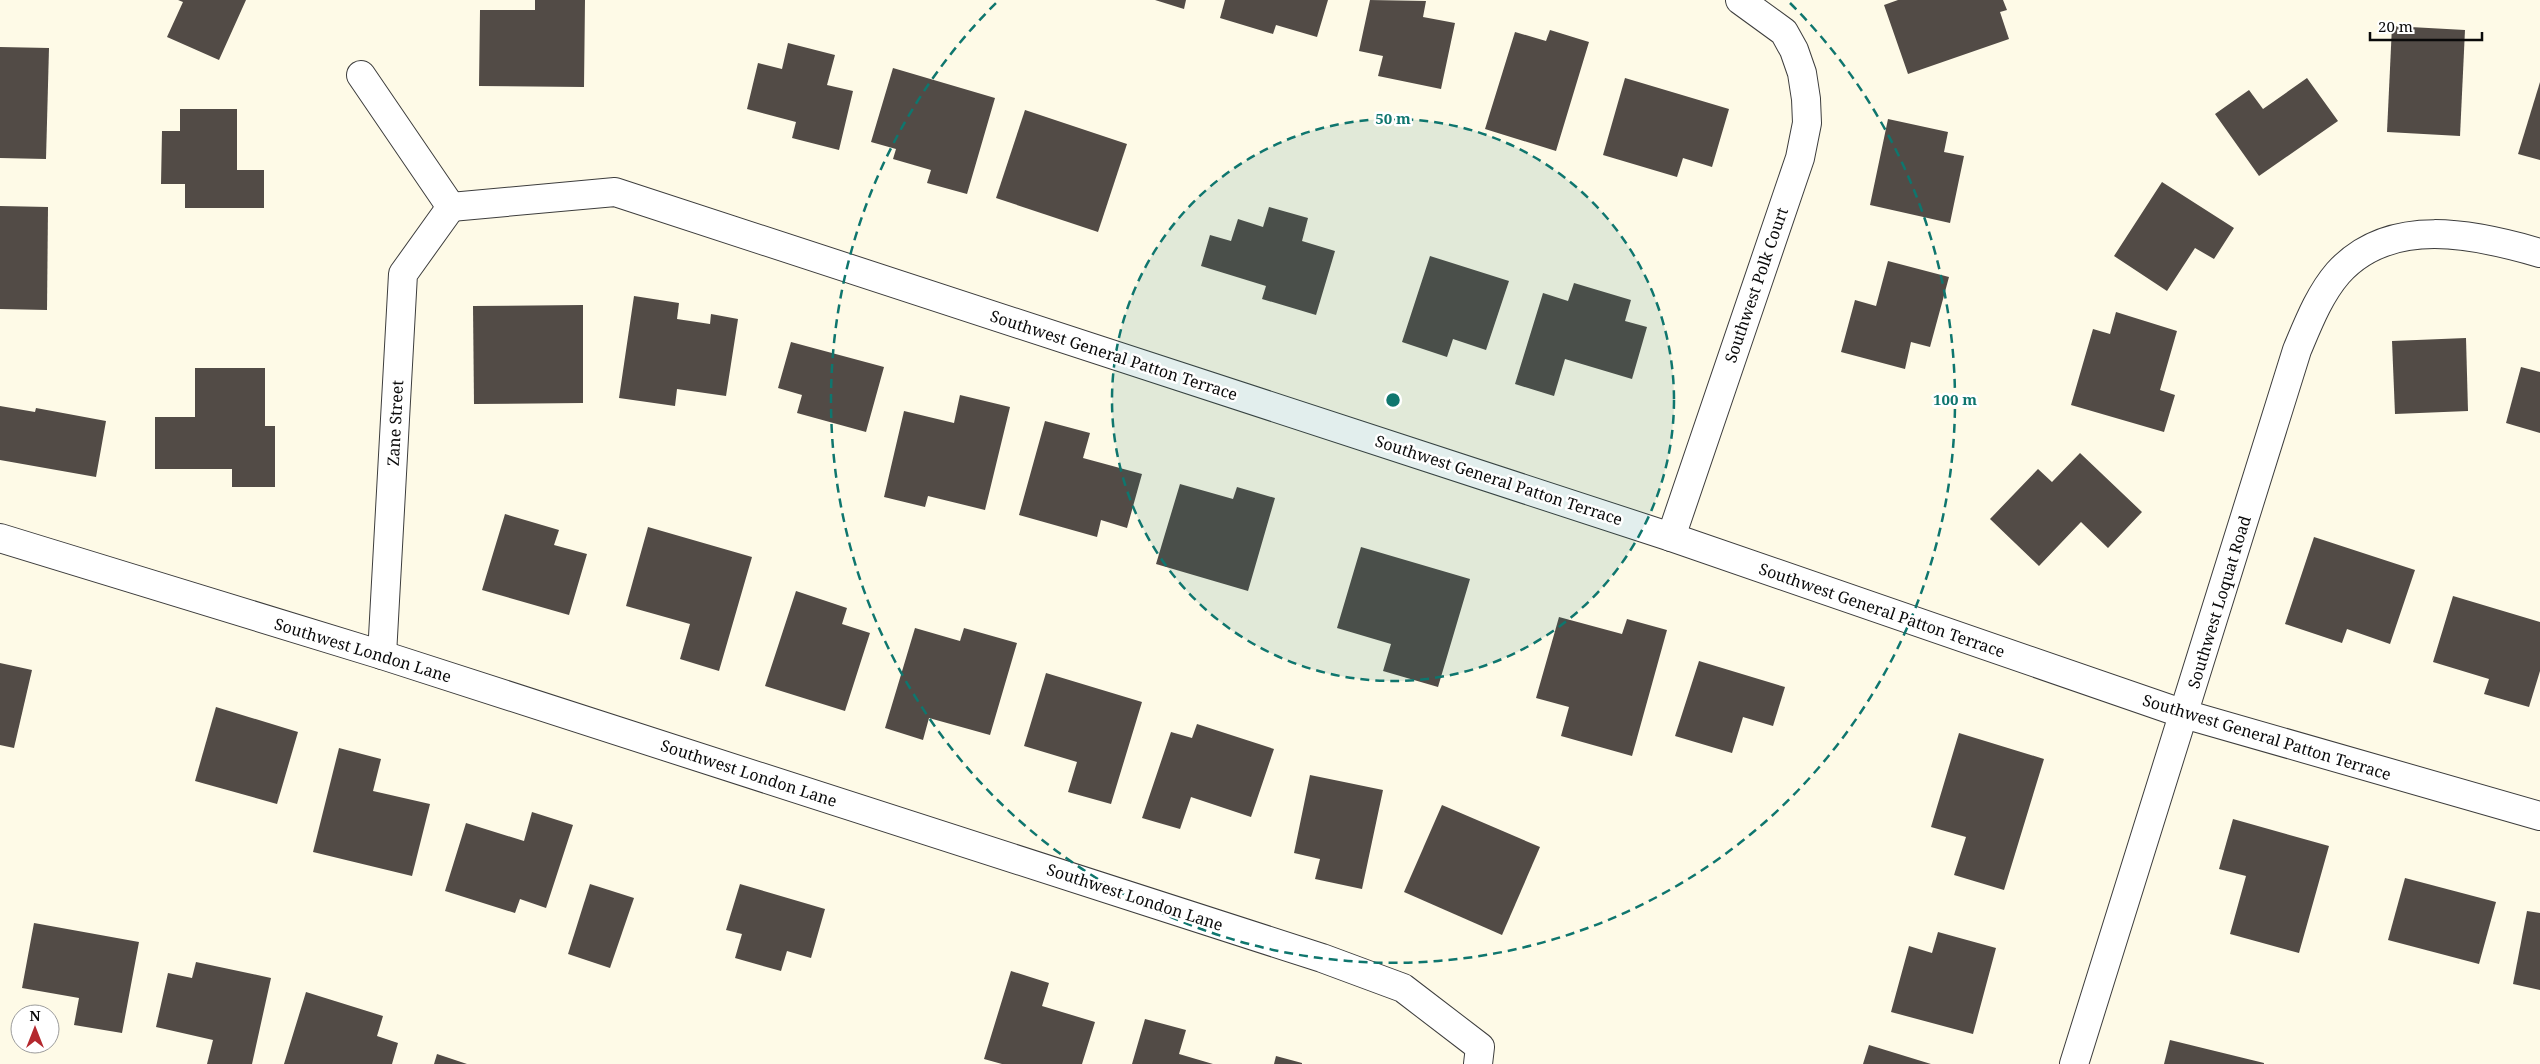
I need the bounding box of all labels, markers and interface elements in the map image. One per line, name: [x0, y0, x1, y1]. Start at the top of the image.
scale bar: [2370, 10, 2482, 42]
text: 20 m: [2378, 16, 2413, 36]
text: 50 m: [1375, 108, 1411, 128]
street label: Southwest Polk Court: [1719, 204, 1793, 366]
street label: Southwest General Patton Terrace: [987, 305, 1241, 405]
street label: Zane Street: [382, 379, 408, 467]
text: 100 m: [1933, 389, 1977, 409]
centre of rings: [1384, 391, 1402, 409]
street label: Southwest General Patton Terrace: [1372, 430, 1626, 530]
street label: Southwest Loquat Road: [2182, 513, 2256, 691]
street label: Southwest General Patton Terrace: [1756, 557, 2008, 663]
street label: Southwest London Lane: [272, 613, 454, 687]
street label: Southwest General Patton Terrace: [2140, 689, 2394, 785]
street label: Southwest London Lane: [658, 734, 840, 812]
street label: Southwest London Lane: [1044, 858, 1226, 936]
north arrow: [10, 1004, 60, 1054]
text: N: [29, 1006, 41, 1025]

